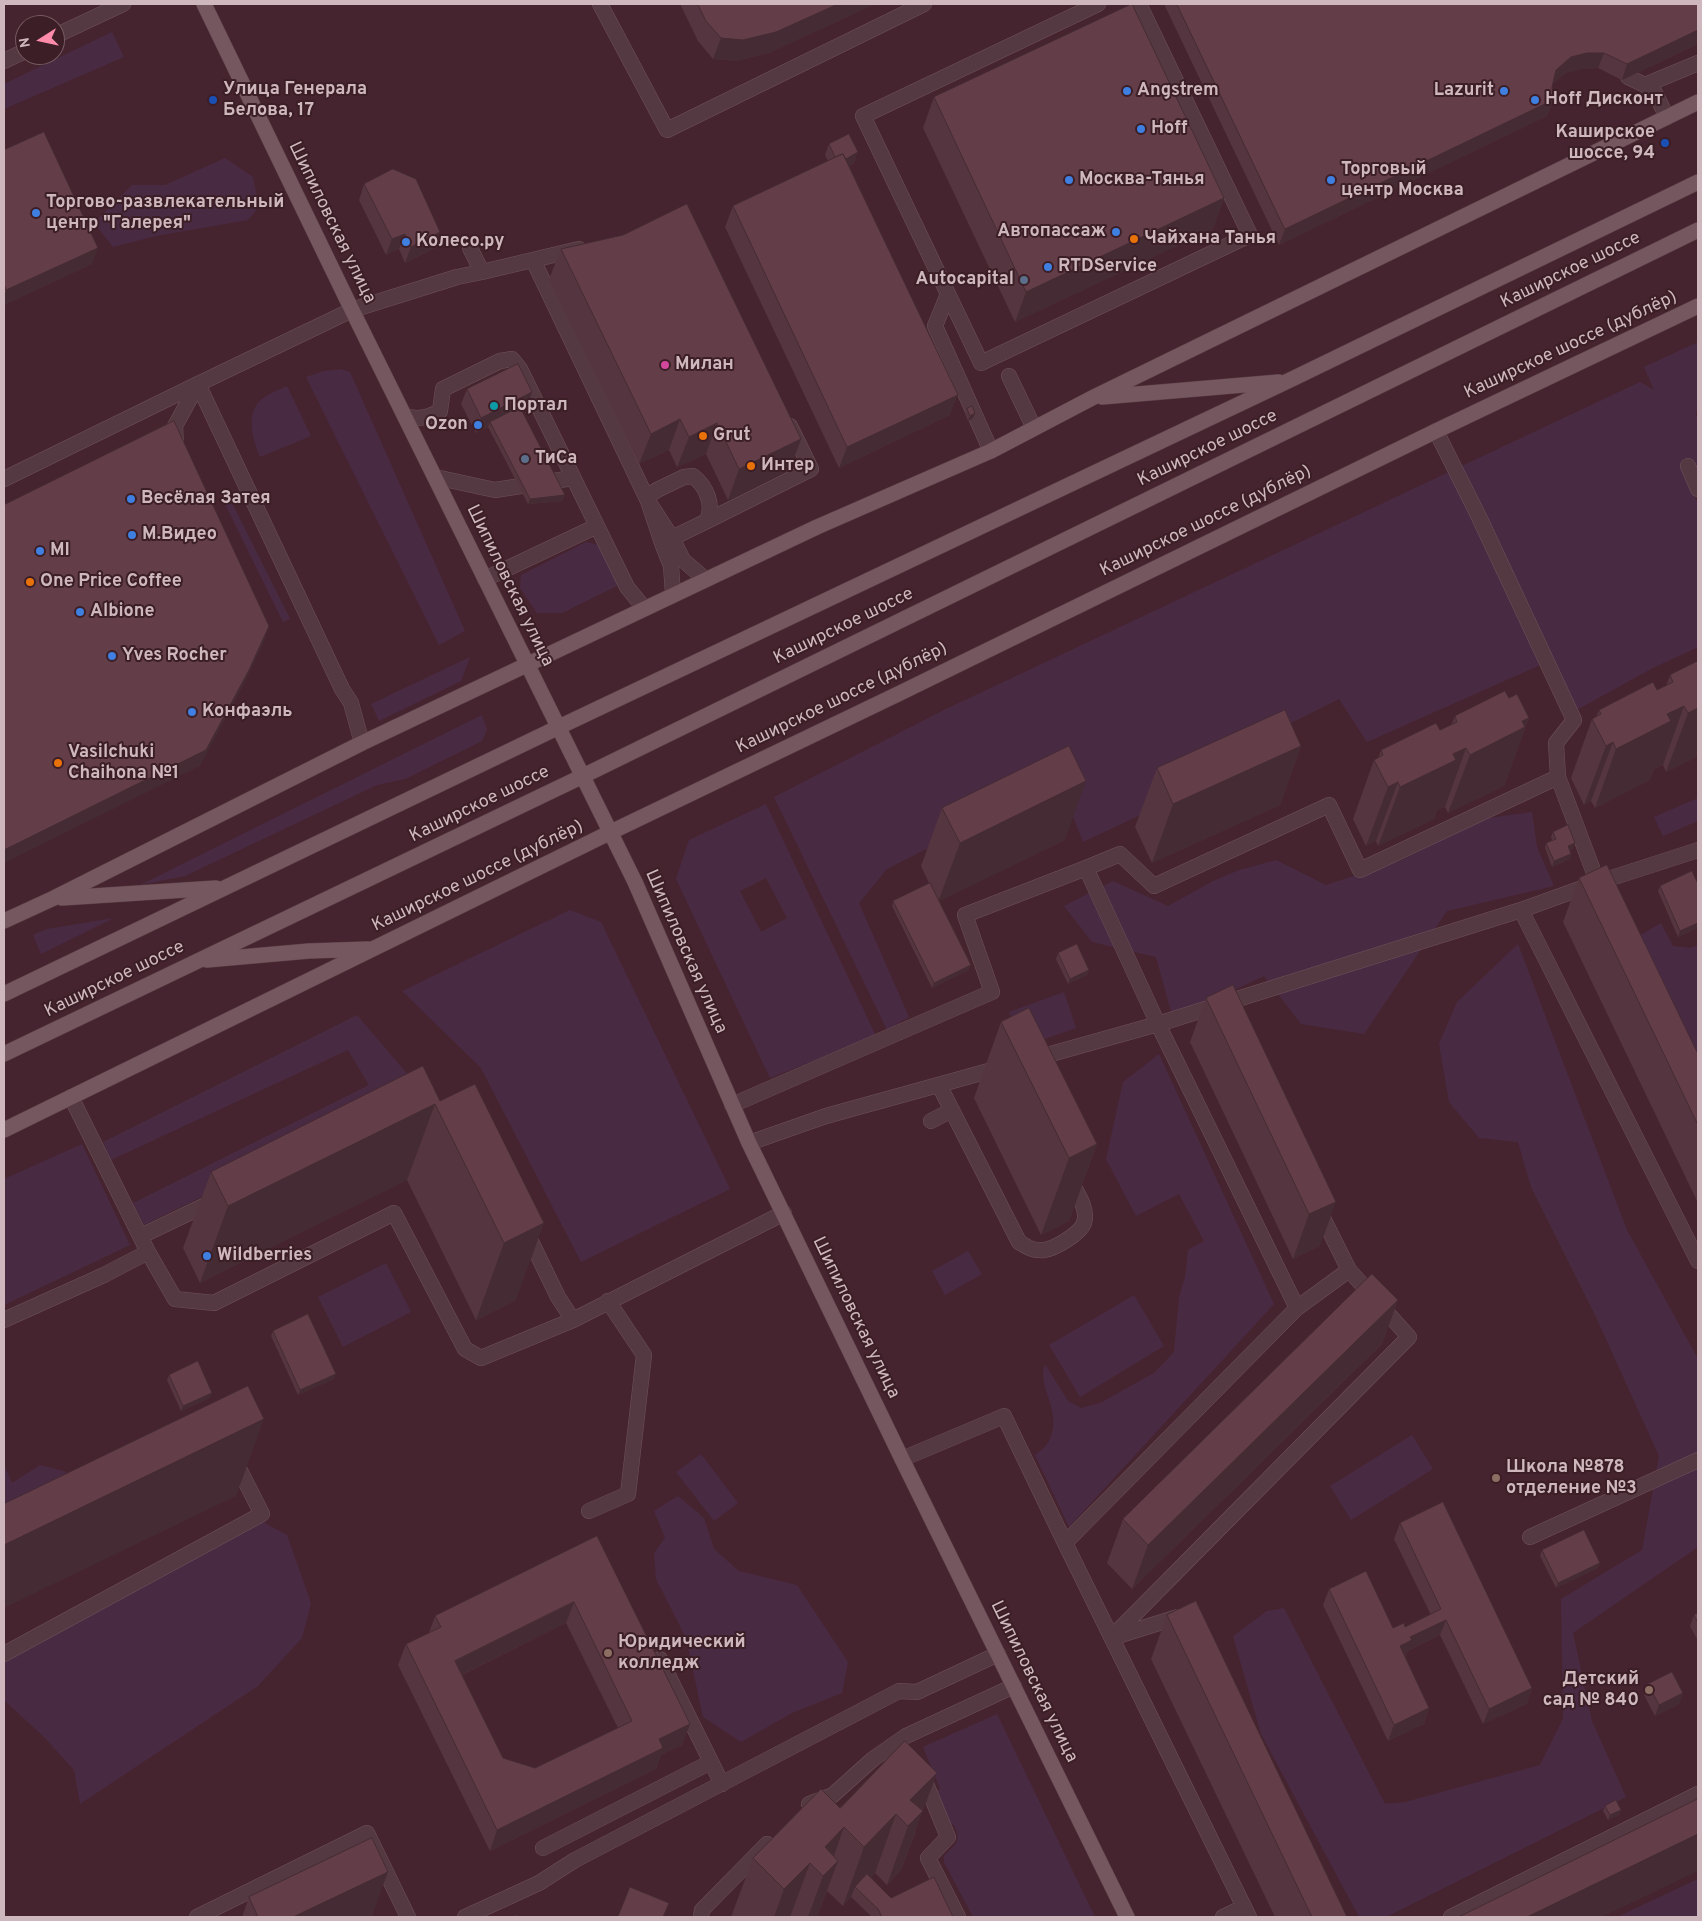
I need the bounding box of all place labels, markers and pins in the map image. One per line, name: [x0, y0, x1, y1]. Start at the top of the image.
place label: Улица Генерала Белова, 17: [223, 79, 367, 122]
place label: Angstrem: [1137, 80, 1219, 102]
place label: Lazurit: [1434, 80, 1494, 102]
marker: Angstrem: [1121, 85, 1133, 97]
marker: Lazurit: [1498, 85, 1510, 97]
place label: Hoff Дисконт: [1545, 89, 1663, 111]
marker: Улица Генерала Белова, 17: [207, 94, 219, 106]
marker: Hoff Дисконт: [1529, 94, 1541, 106]
place label: Hoff: [1151, 118, 1187, 140]
place label: Каширское шоссе, 94: [1555, 122, 1655, 164]
marker: Hoff: [1135, 123, 1147, 135]
marker: Каширское шоссе, 94: [1659, 137, 1671, 149]
place label: Торговый центр Москва: [1341, 159, 1464, 202]
place label: Москва-Тянья: [1079, 169, 1205, 191]
marker: Москва-Тянья: [1063, 174, 1075, 186]
marker: Торговый центр Москва: [1325, 174, 1337, 186]
place label: Торгово-развлекательный центр "Галерея": [46, 192, 284, 234]
marker: Торгово-развлекательный центр "Галерея": [30, 207, 42, 219]
place label: Автопассаж: [997, 221, 1106, 243]
marker: Автопассаж: [1110, 226, 1122, 238]
place label: Чайхана Танья: [1144, 228, 1276, 250]
place label: Колесо.ру: [416, 231, 505, 253]
marker: Чайхана Танья: [1128, 233, 1140, 245]
marker: Колесо.ру: [400, 236, 412, 248]
place label: RTDService: [1058, 256, 1157, 278]
marker: RTDService: [1042, 261, 1054, 273]
place label: Autocapital: [916, 269, 1014, 291]
marker: Autocapital: [1018, 274, 1030, 286]
place label: Милан: [675, 354, 734, 376]
marker: Милан: [659, 359, 671, 371]
place label: Портал: [504, 395, 568, 417]
marker: Портал: [488, 400, 500, 412]
place label: Ozon: [425, 414, 468, 436]
marker: Ozon: [472, 419, 484, 431]
place label: Grut: [713, 425, 750, 447]
marker: Grut: [697, 430, 709, 442]
place label: ТиСа: [535, 448, 577, 470]
marker: ТиСа: [519, 453, 531, 465]
place label: Интер: [761, 455, 814, 477]
marker: Интер: [745, 460, 757, 472]
place label: Весёлая Затея: [141, 488, 271, 510]
marker: Весёлая Затея: [125, 493, 137, 505]
place label: М.Видео: [142, 524, 217, 546]
marker: М.Видео: [126, 529, 138, 541]
place label: MI: [50, 540, 70, 562]
marker: MI: [34, 545, 46, 557]
place label: One Price Coffee: [40, 571, 182, 593]
marker: One Price Coffee: [24, 576, 36, 588]
place label: Albione: [90, 601, 154, 623]
marker: Albione: [74, 606, 86, 618]
place label: Yves Rocher: [122, 645, 227, 667]
marker: Yves Rocher: [106, 650, 118, 662]
place label: Конфаэль: [202, 701, 292, 723]
marker: Конфаэль: [186, 706, 198, 718]
place label: Vasilchuki Chaihona №1: [68, 742, 179, 784]
marker: Vasilchuki Chaihona №1: [52, 757, 64, 769]
place label: Wildberries: [217, 1245, 312, 1267]
marker: Wildberries: [201, 1250, 213, 1262]
place label: Школа №878 отделение №3: [1506, 1457, 1637, 1500]
marker: Школа №878 отделение №3: [1490, 1472, 1502, 1484]
place label: Юридический колледж: [618, 1632, 746, 1675]
marker: Юридический колледж: [602, 1647, 614, 1659]
place label: Детский сад № 840: [1543, 1669, 1639, 1712]
marker: Детский сад № 840: [1643, 1684, 1655, 1696]

